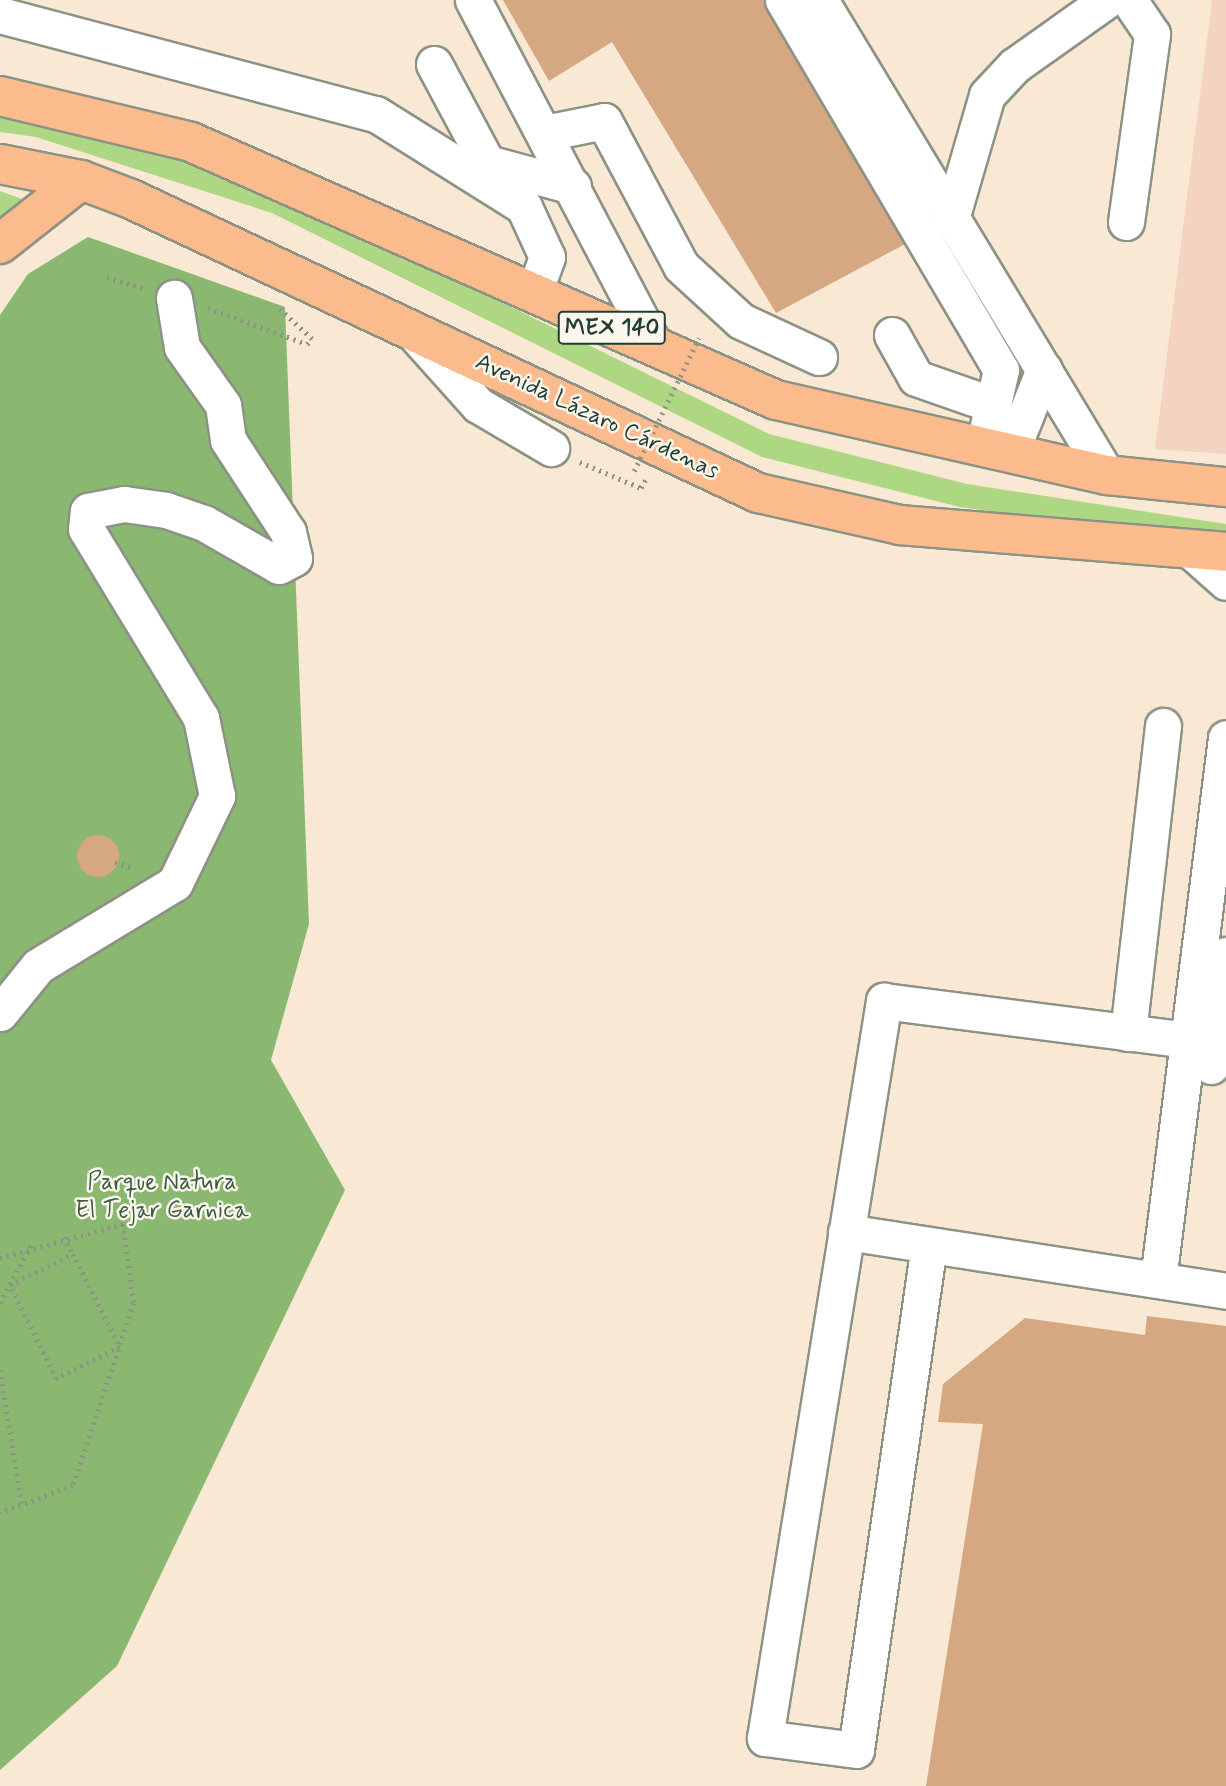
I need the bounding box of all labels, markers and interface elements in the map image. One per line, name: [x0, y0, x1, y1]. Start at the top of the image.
road number: MEX 140: [558, 308, 666, 348]
street label: Avenida Lázaro Cárdenas: [471, 348, 723, 486]
park label: Parque Natura El Tejar Garnica: [76, 1169, 248, 1225]

